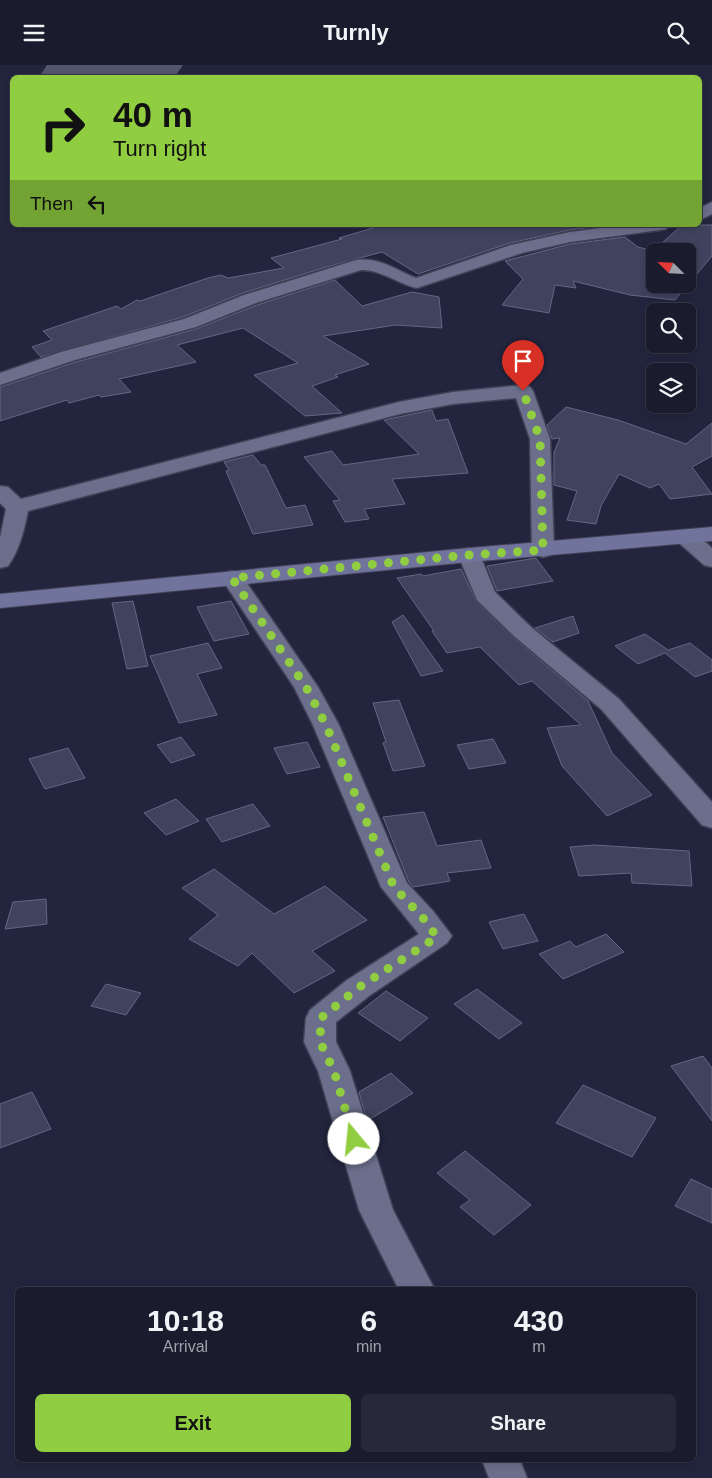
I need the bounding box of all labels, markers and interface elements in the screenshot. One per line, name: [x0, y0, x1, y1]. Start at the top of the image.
icon: menu: [20, 19, 48, 47]
icon: search: [664, 19, 692, 47]
text: Turnly: [323, 20, 389, 45]
icon: right: [30, 95, 95, 160]
text: 40 m: [113, 95, 193, 134]
text: Turn right: [113, 136, 206, 161]
icon: left: [83, 190, 111, 218]
text: Then: [30, 193, 73, 214]
north arrow: [646, 243, 696, 293]
map controls: [646, 243, 696, 413]
button: search: [646, 303, 696, 353]
pin: [502, 340, 544, 391]
icon: arrive: [509, 347, 537, 375]
button: layers: [646, 363, 696, 413]
position arrow: [327, 1112, 379, 1164]
text: 10:18: [147, 1304, 224, 1337]
text: 6: [360, 1304, 377, 1337]
text: 430: [514, 1304, 564, 1337]
text: Arrival: [163, 1338, 208, 1355]
text: min: [356, 1338, 382, 1355]
text: m: [532, 1338, 545, 1355]
button: Exit: [35, 1394, 351, 1452]
button: Share: [361, 1394, 676, 1452]

